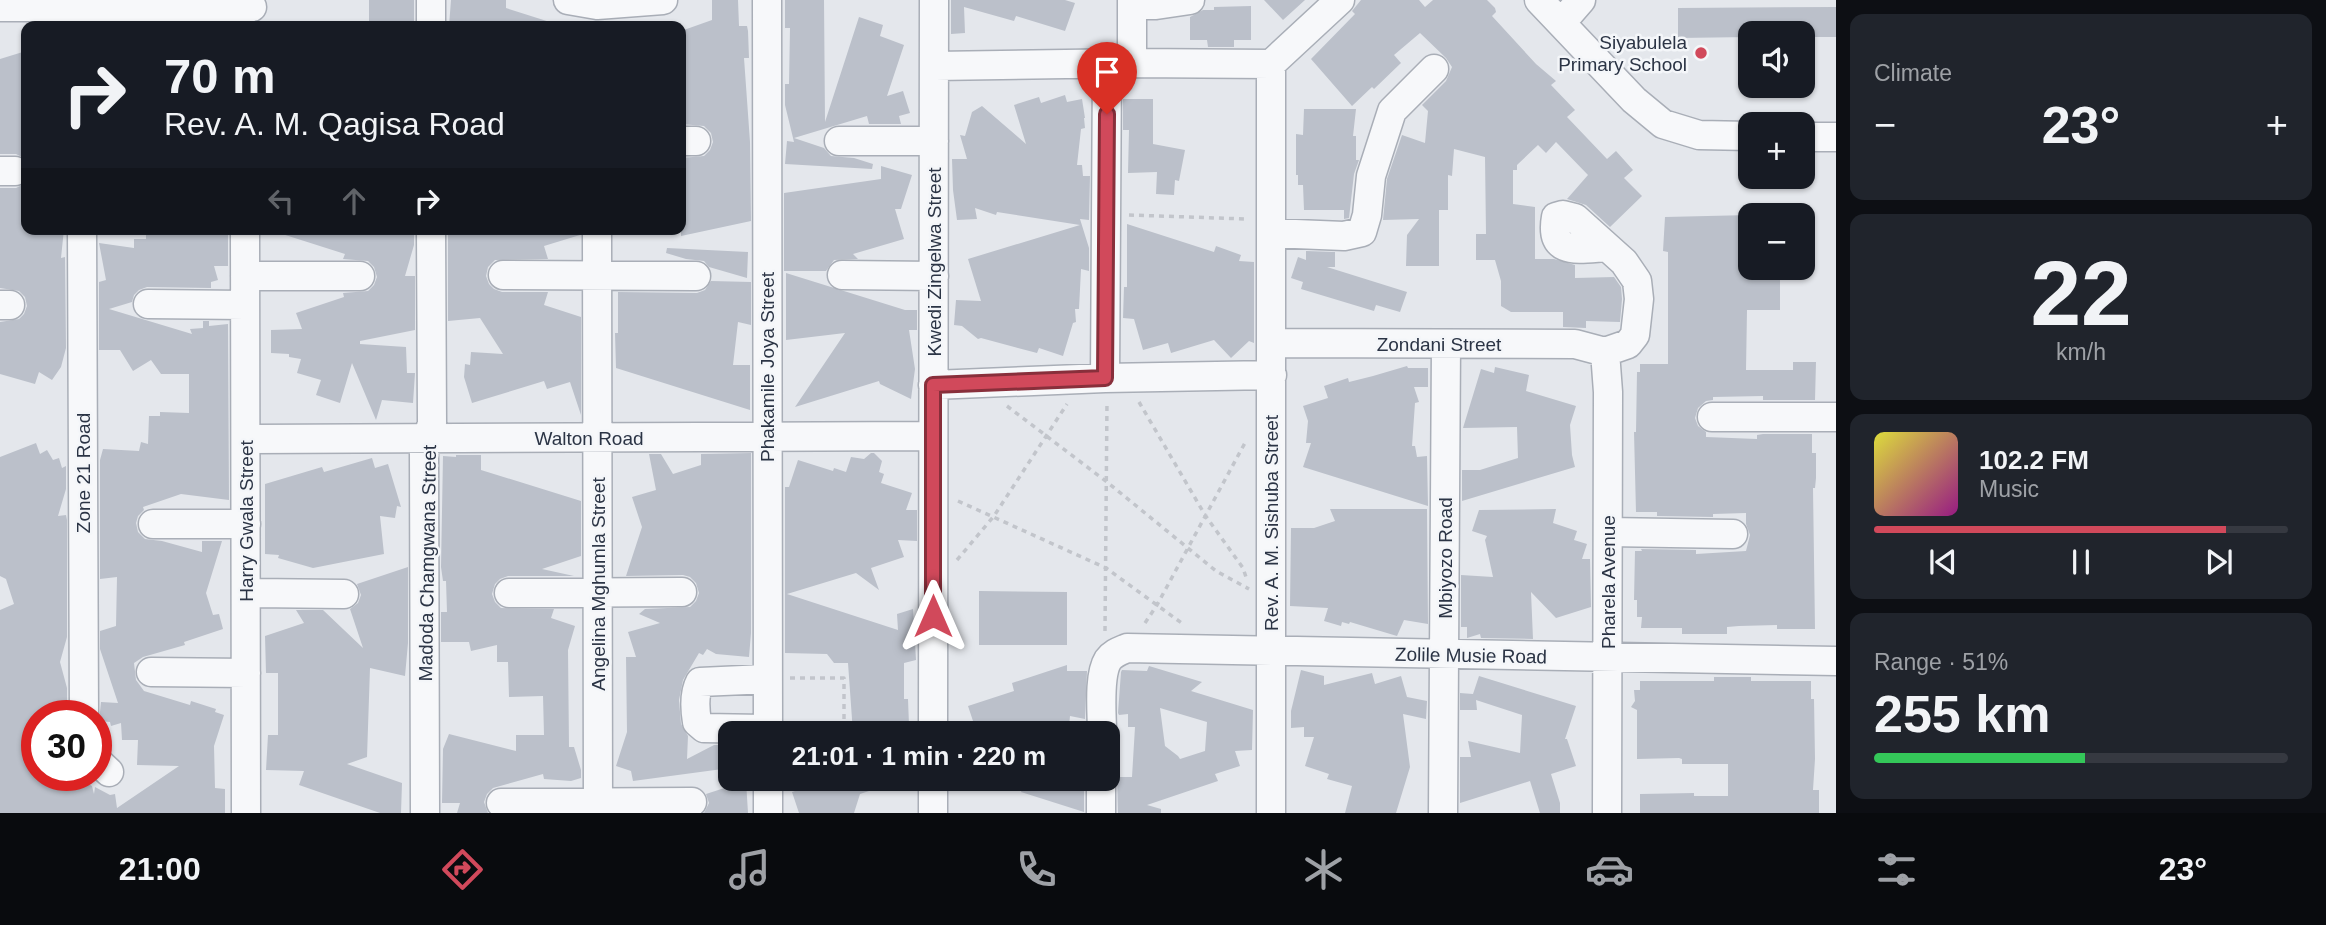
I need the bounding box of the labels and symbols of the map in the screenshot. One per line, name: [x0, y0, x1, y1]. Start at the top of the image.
place label: Siyabulela Primary School: [1558, 32, 1687, 75]
pin: [1077, 42, 1137, 114]
marker: Siyabulela Primary School: [1693, 45, 1709, 61]
street label: Kwedi Zingelwa Street: [924, 167, 945, 357]
street label: Phakamile Joya Street: [757, 271, 778, 462]
street label: Zondani Street: [1377, 334, 1502, 355]
street label: Zone 21 Road: [73, 413, 94, 533]
street label: Rev. A. M. Sishuba Street: [1261, 414, 1282, 631]
street label: Walton Road: [534, 428, 644, 449]
street label: Harry Gwala Street: [236, 440, 257, 602]
street label: Madoda Chamgwana Street: [415, 444, 440, 681]
street label: Angelina Mghumla Street: [588, 477, 609, 691]
street label: Mbiyozo Road: [1435, 497, 1456, 619]
street label: Pharela Avenue: [1598, 515, 1619, 649]
position arrow: [896, 579, 970, 653]
street label: Zolile Musie Road: [1395, 644, 1547, 667]
speed limit sign: 30: [21, 700, 112, 791]

